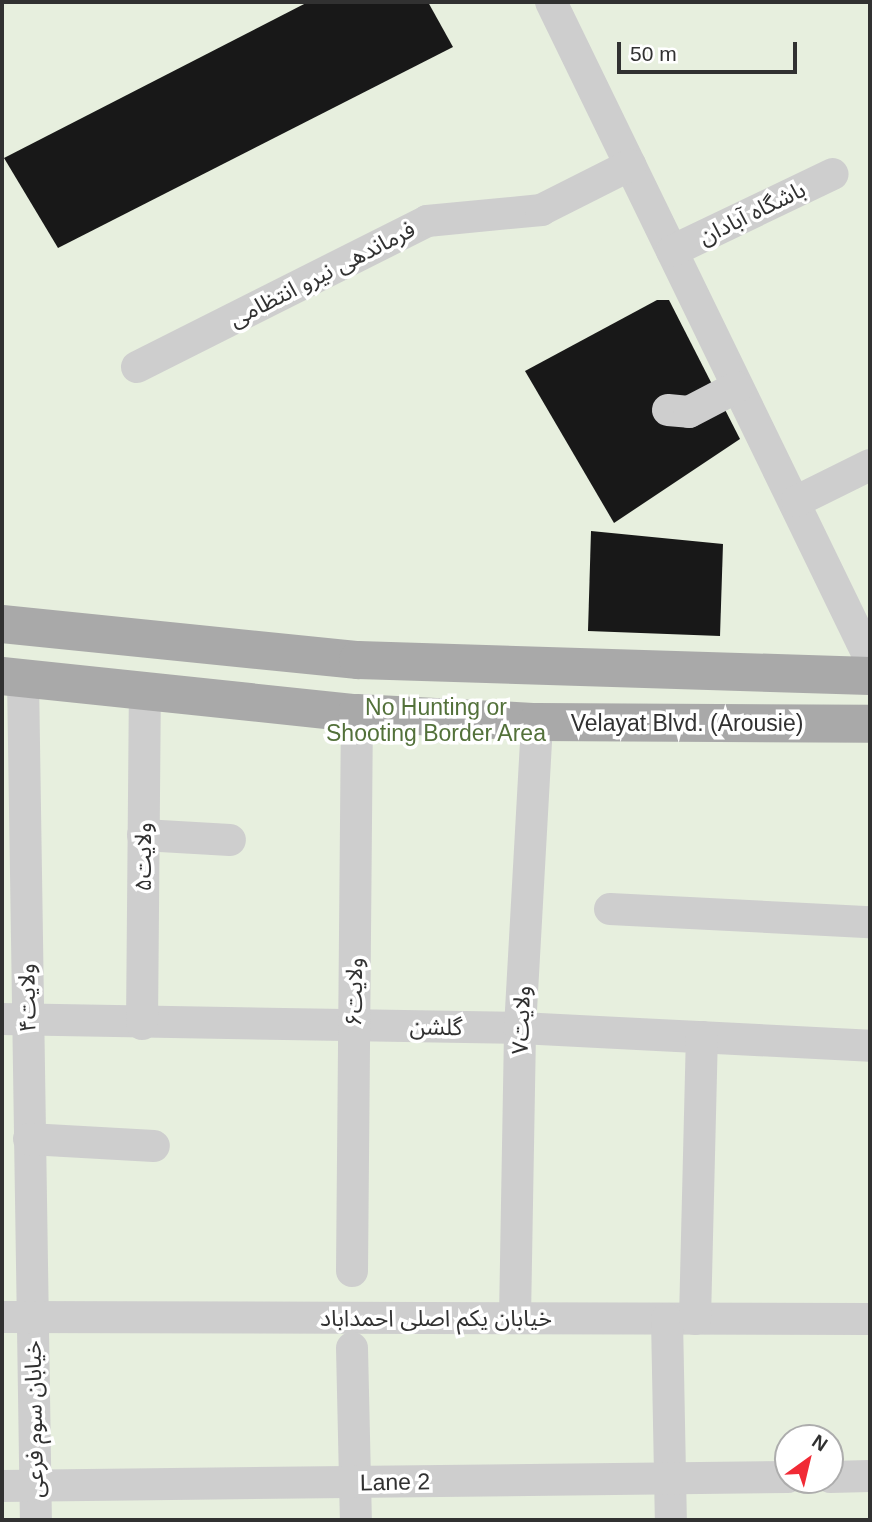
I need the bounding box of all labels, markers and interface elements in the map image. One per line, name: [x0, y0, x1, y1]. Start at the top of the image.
scale bar: [620, 28, 800, 72]
text: 50 m: [630, 42, 677, 65]
street label: باشگاه آبادان: [694, 175, 810, 251]
street label: فرماندهی نیرو انتظامی: [224, 215, 420, 333]
park label: No Hunting or Shooting Border Area: [325, 693, 547, 747]
street label: Velayat Blvd. (Arousie): [571, 709, 803, 737]
street label: ولایت۵: [129, 823, 157, 891]
street label: ولایت۶: [340, 957, 368, 1027]
street label: ولایت۴: [13, 963, 41, 1033]
street label: ولایت۷: [506, 985, 536, 1055]
street label: گلشن: [409, 1013, 463, 1041]
street label: خیابان یکم اصلی احمداباد: [320, 1304, 552, 1332]
street label: خیابان سوم فرعی: [19, 1340, 49, 1498]
north arrow: [774, 1424, 844, 1494]
text: N: [808, 1430, 831, 1455]
street label: Lane 2: [360, 1468, 430, 1496]

